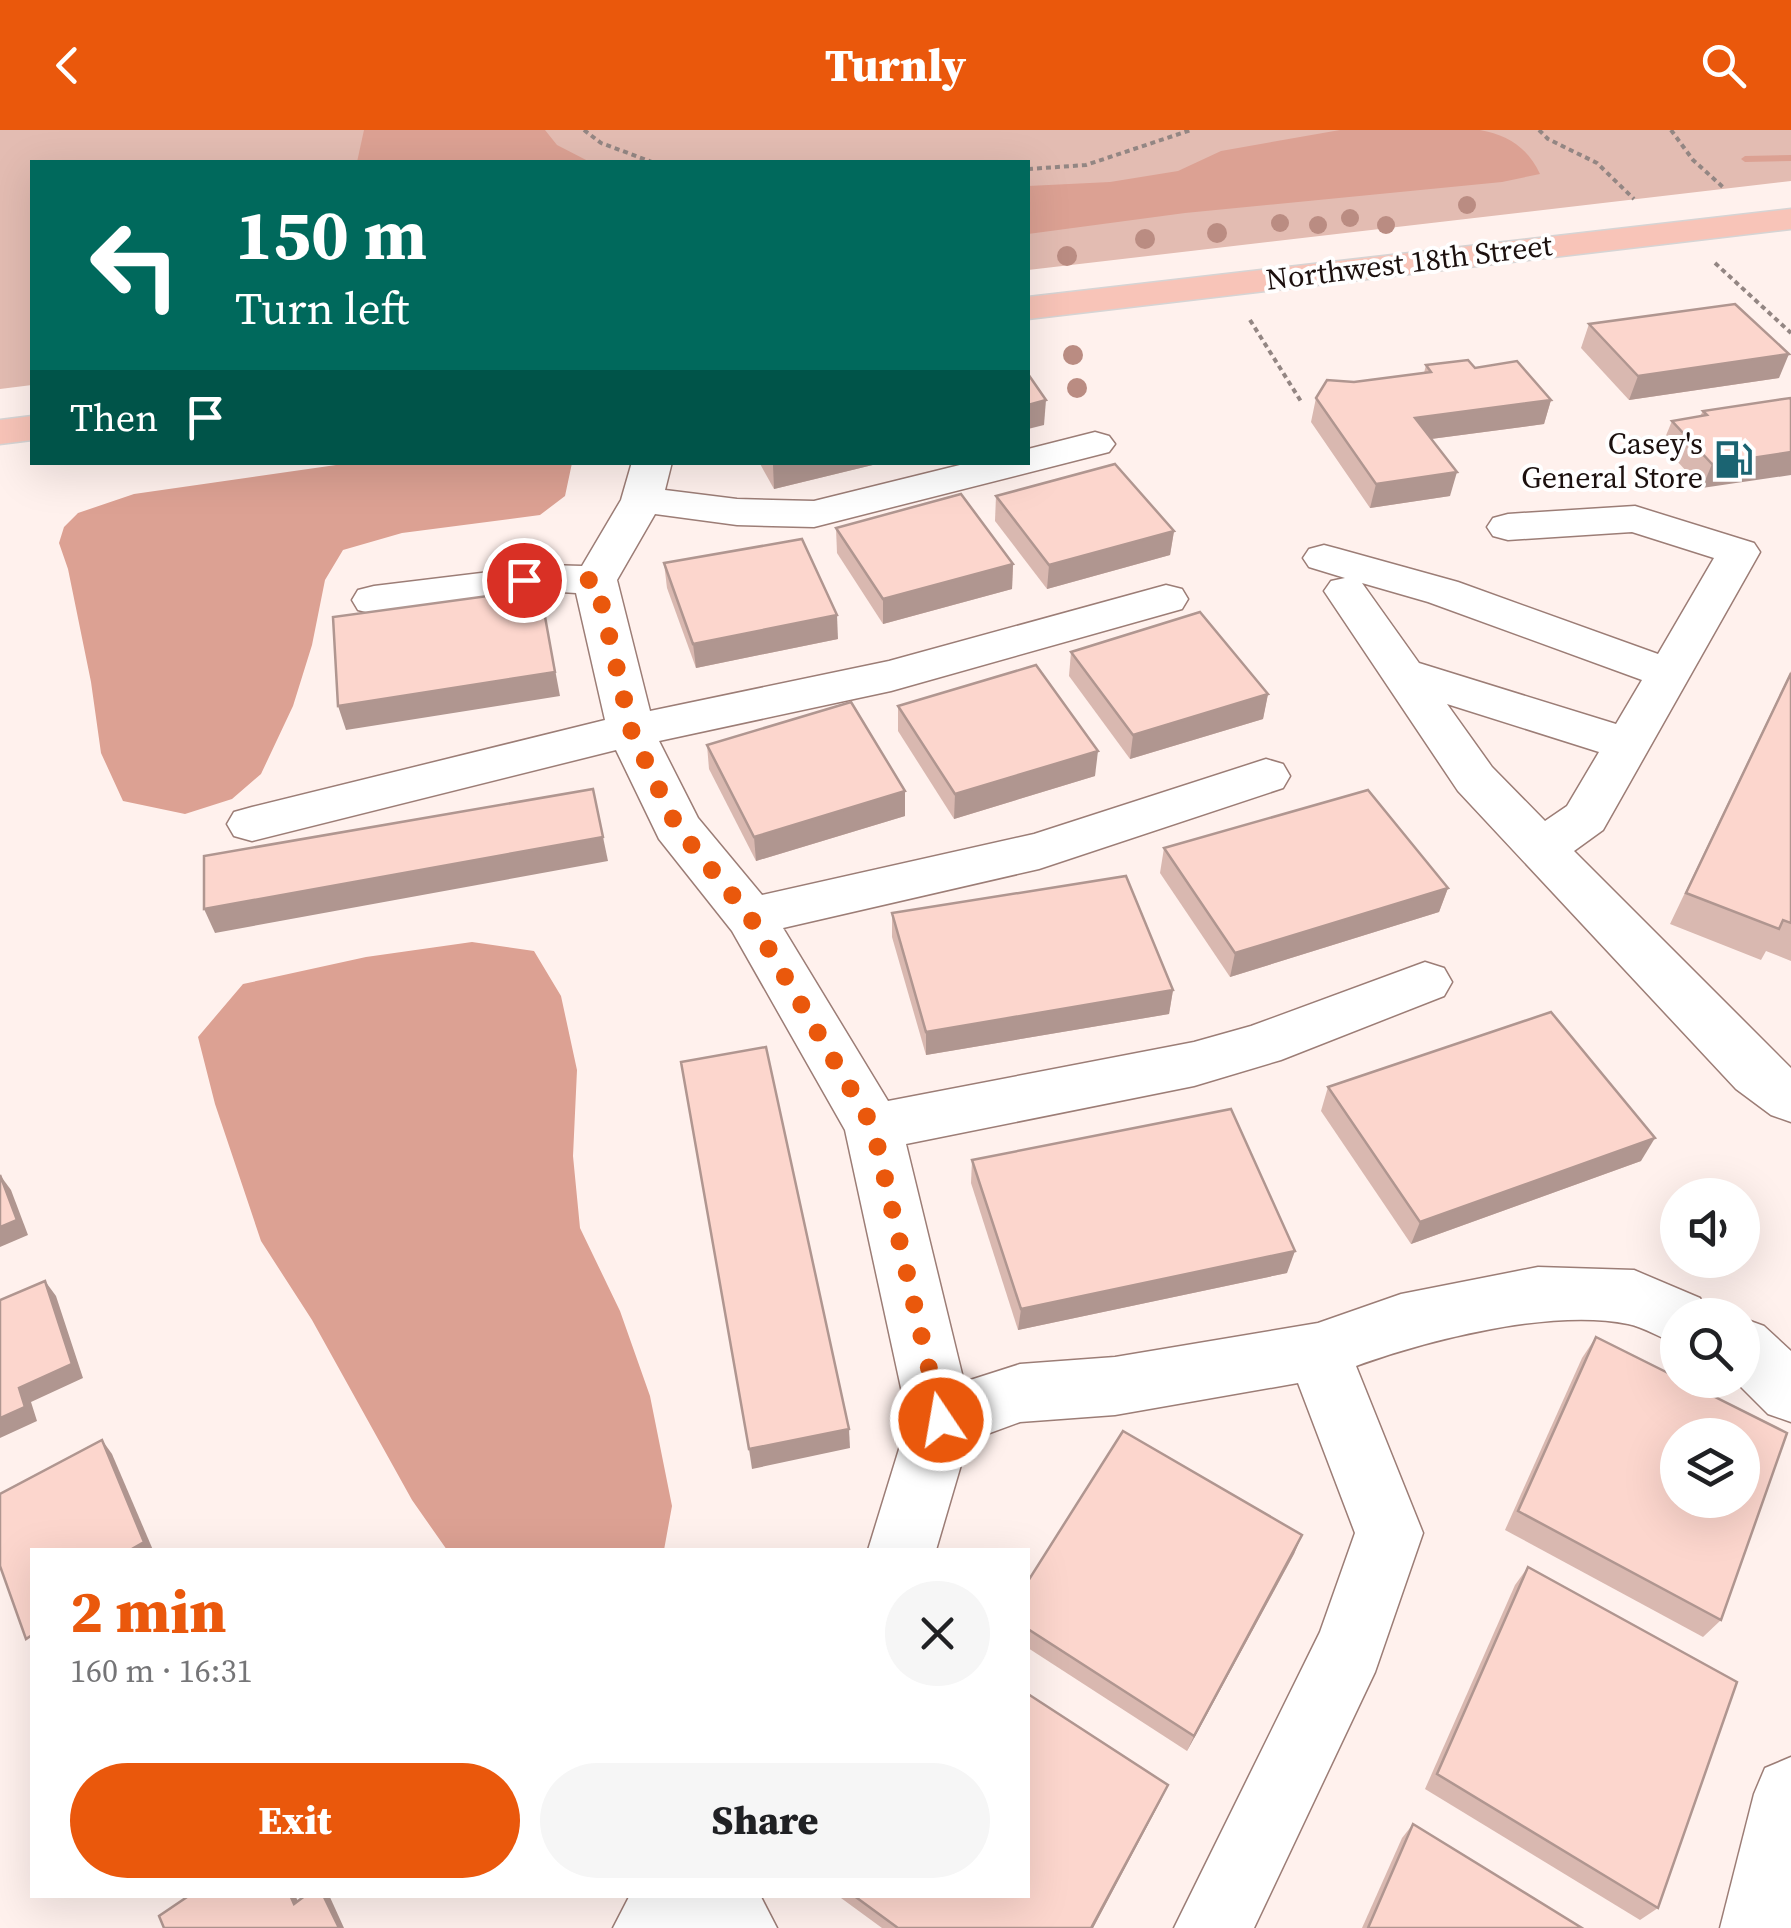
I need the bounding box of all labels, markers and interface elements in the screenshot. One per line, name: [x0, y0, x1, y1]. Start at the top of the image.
text: Turnly: [825, 34, 966, 96]
icon: back: [40, 38, 95, 93]
icon: search: [1696, 38, 1751, 93]
text: 150 m: [235, 186, 427, 282]
icon: left: [70, 200, 200, 330]
street label: Northwest 18th Street: [1264, 224, 1555, 300]
text: Turn left: [235, 277, 409, 339]
icon: arrive: [178, 390, 233, 445]
text: Then: [70, 392, 158, 444]
place label: Casey's General Store: [1521, 423, 1703, 498]
fuel station icon: Casey's General Store: [1712, 439, 1754, 481]
pin: [482, 538, 567, 623]
icon: arrive: [497, 553, 552, 608]
map controls: [1660, 1178, 1760, 1518]
button: sound: [1660, 1178, 1760, 1278]
button: search: [1660, 1298, 1760, 1398]
position arrow: [889, 1368, 993, 1472]
button: layers: [1660, 1418, 1760, 1518]
text: 2 min: [70, 1570, 226, 1652]
button: close: [885, 1581, 990, 1686]
text: 160 m · 16:31: [70, 1649, 252, 1693]
button: Exit: [70, 1763, 520, 1878]
button: Share: [540, 1763, 990, 1878]

